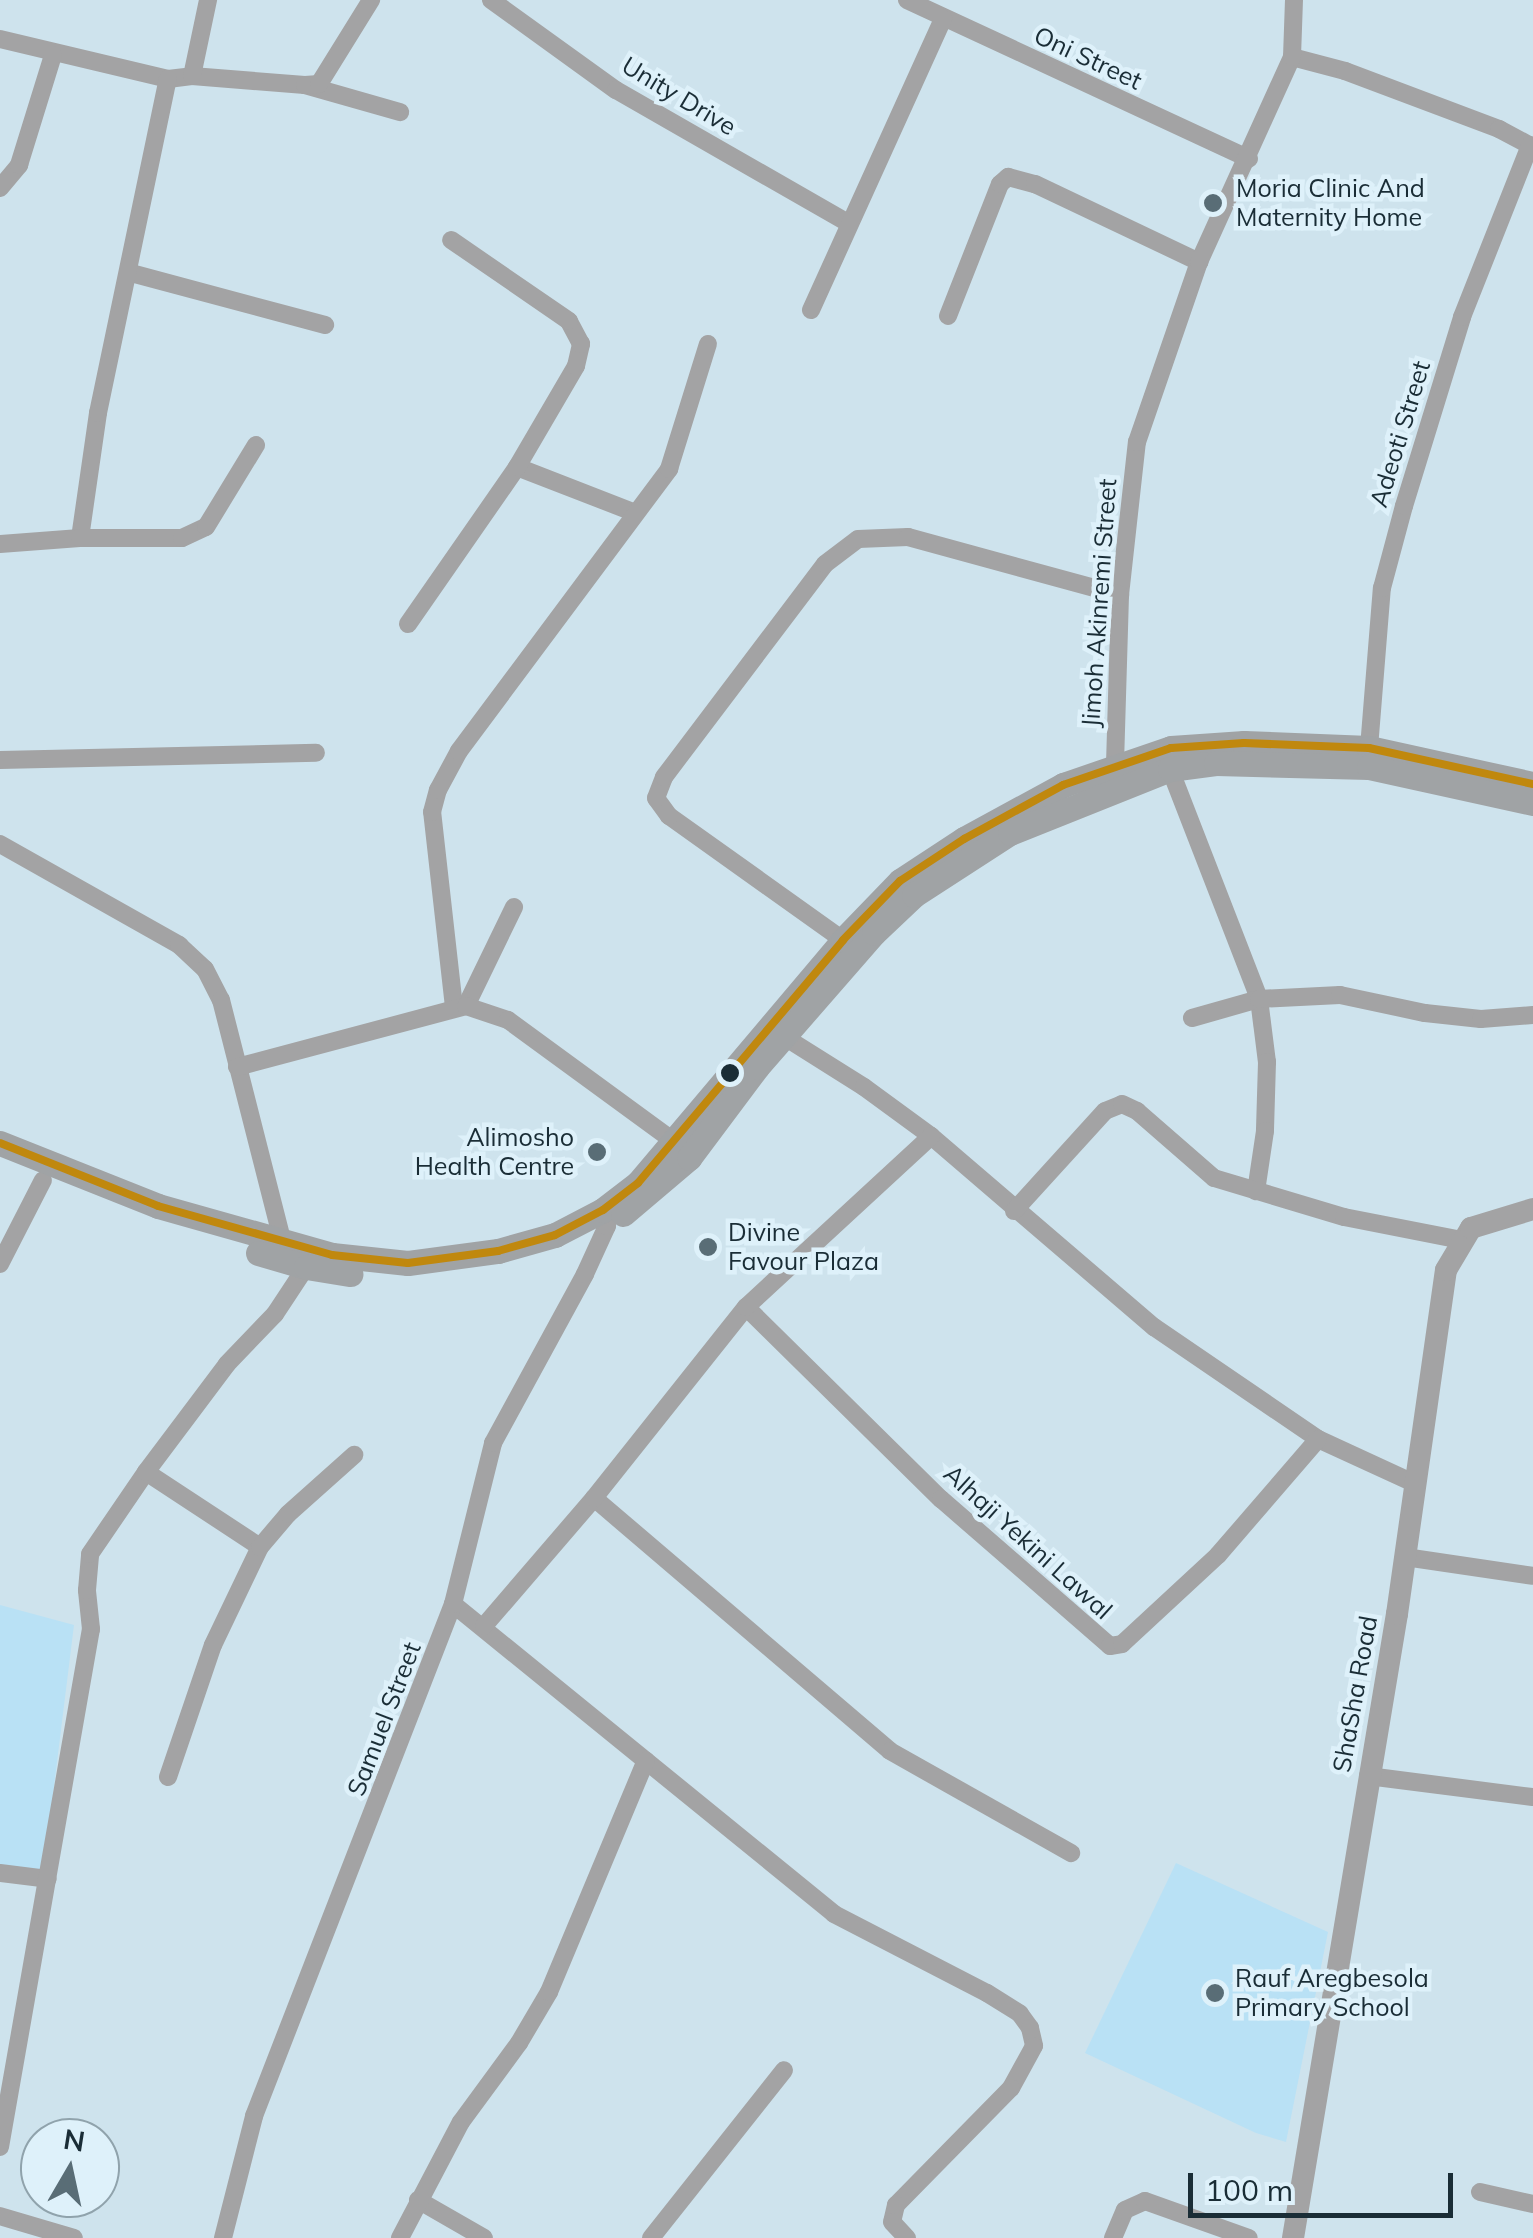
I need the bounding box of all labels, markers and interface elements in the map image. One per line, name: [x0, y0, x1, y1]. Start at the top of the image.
street label: Oni Street: [1029, 20, 1147, 96]
street label: Unity Drive: [616, 50, 742, 142]
place label: Moria Clinic And Maternity Home: [1236, 174, 1425, 233]
marker: Moria Clinic And Maternity Home: [1200, 190, 1226, 216]
street label: Adeoti Street: [1364, 357, 1436, 511]
street label: Jimoh Akinremi Street: [1075, 478, 1123, 728]
unlabelled marker: [720, 1063, 740, 1083]
place label: Alimosho Health Centre: [415, 1123, 574, 1182]
marker: Alimosho Health Centre: [584, 1139, 610, 1165]
place label: Divine Favour Plaza: [728, 1218, 879, 1277]
marker: Divine Favour Plaza: [697, 1236, 719, 1258]
street label: Alhaji Yekini Lawal: [938, 1459, 1118, 1625]
street label: ShaSha Road: [1326, 1613, 1384, 1775]
street label: Samuel Street: [341, 1638, 427, 1800]
place label: Rauf Aregbesola Primary School: [1235, 1964, 1429, 2023]
marker: Rauf Aregbesola Primary School: [1204, 1982, 1226, 2004]
north arrow: [20, 2118, 120, 2218]
text: N: [61, 2121, 88, 2159]
scale bar: [1193, 2153, 1458, 2215]
text: 100 m: [1205, 2171, 1293, 2209]

